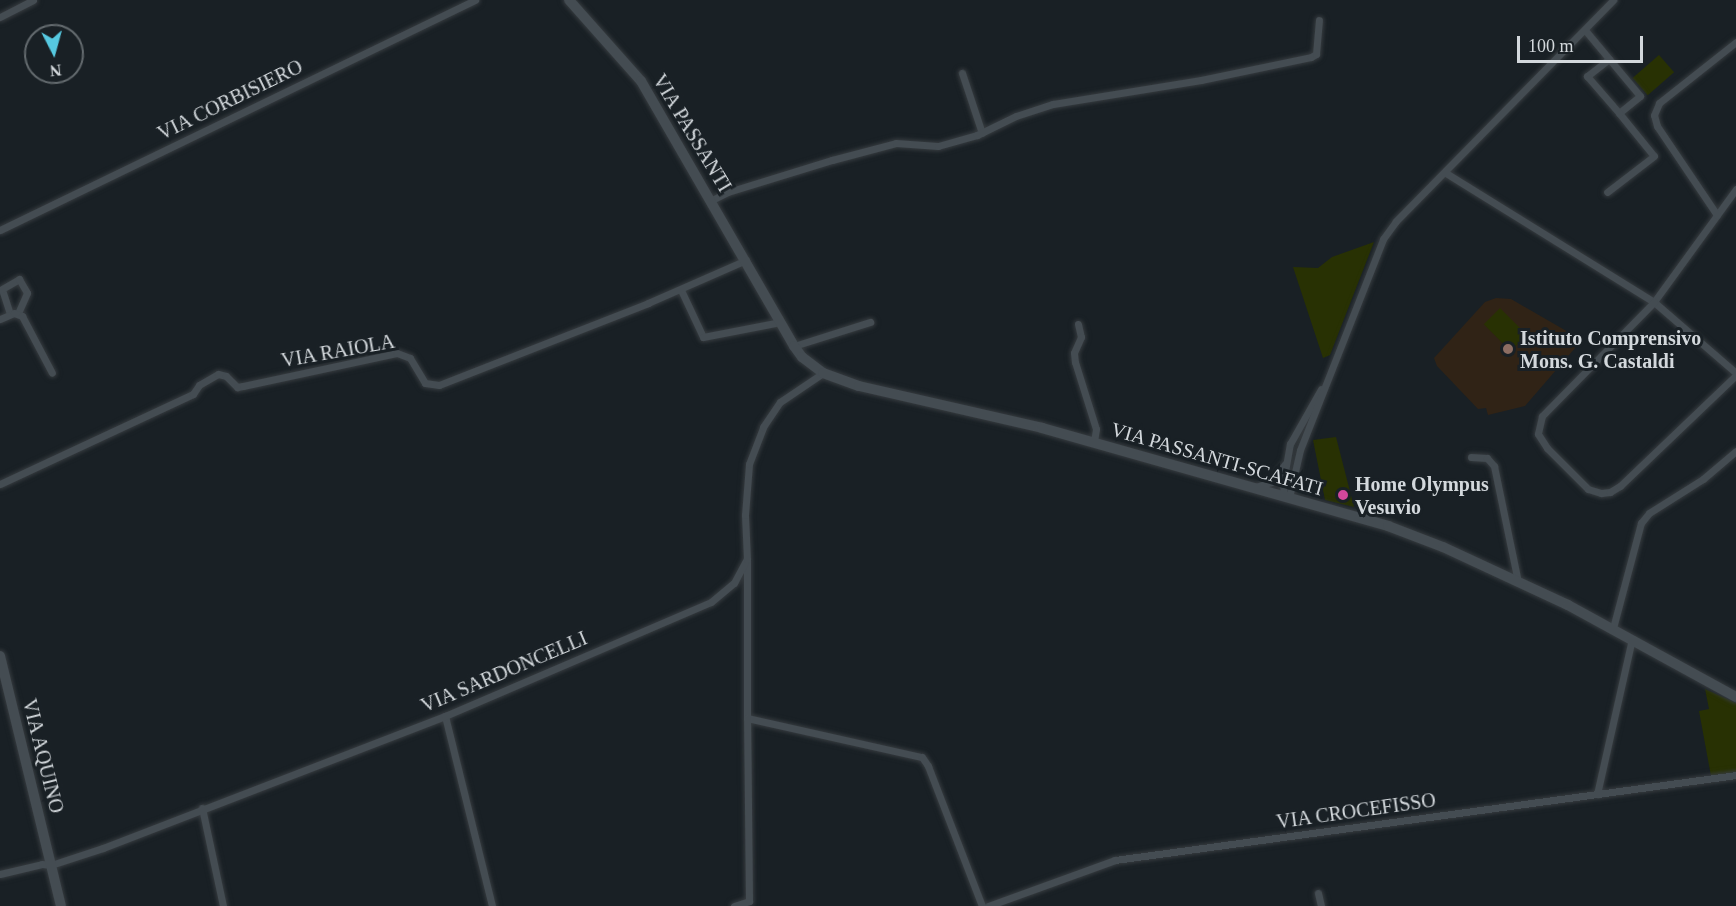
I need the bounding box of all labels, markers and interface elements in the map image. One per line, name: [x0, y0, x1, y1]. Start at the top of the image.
north arrow: [24, 24, 84, 84]
scale bar: [1520, 24, 1646, 62]
text: 100 m: [1528, 36, 1574, 56]
street label: VIA CORBISIERO: [153, 54, 307, 146]
text: N: [49, 61, 62, 79]
street label: VIA PASSANTI: [647, 69, 737, 197]
place label: Istituto Comprensivo Mons. G. Castaldi: [1520, 326, 1701, 373]
street label: VIA RAIOLA: [279, 329, 397, 373]
marker: Istituto Comprensivo Mons. G. Castaldi: [1501, 342, 1515, 356]
street label: VIA PASSANTI-SCAFATI: [1108, 417, 1326, 501]
place label: Home Olympus Vesuvio: [1355, 472, 1489, 519]
marker: Home Olympus Vesuvio: [1336, 488, 1350, 502]
street label: VIA SARDONCELLI: [417, 626, 591, 718]
street label: VIA AQUINO: [17, 695, 69, 817]
street label: VIA CROCEFISSO: [1274, 788, 1438, 834]

